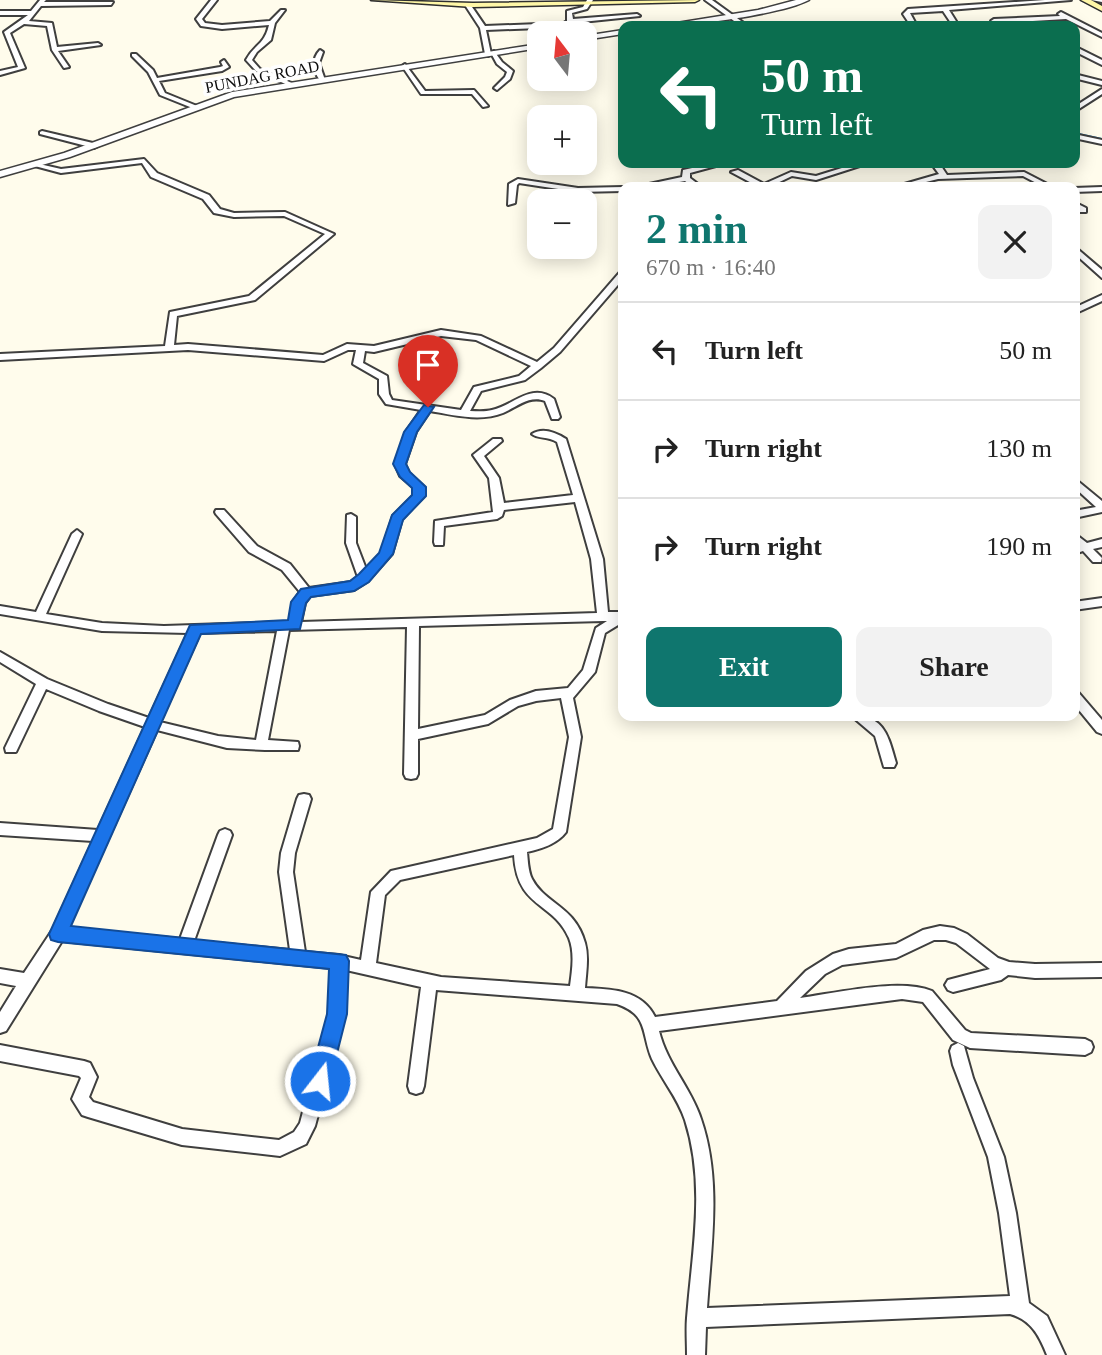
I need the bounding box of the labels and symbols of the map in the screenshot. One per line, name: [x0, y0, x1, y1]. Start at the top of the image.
north arrow: [527, 21, 597, 91]
street label: PUNDAG ROAD: [204, 57, 321, 96]
pin: [398, 335, 458, 407]
position arrow: [283, 1044, 357, 1118]

